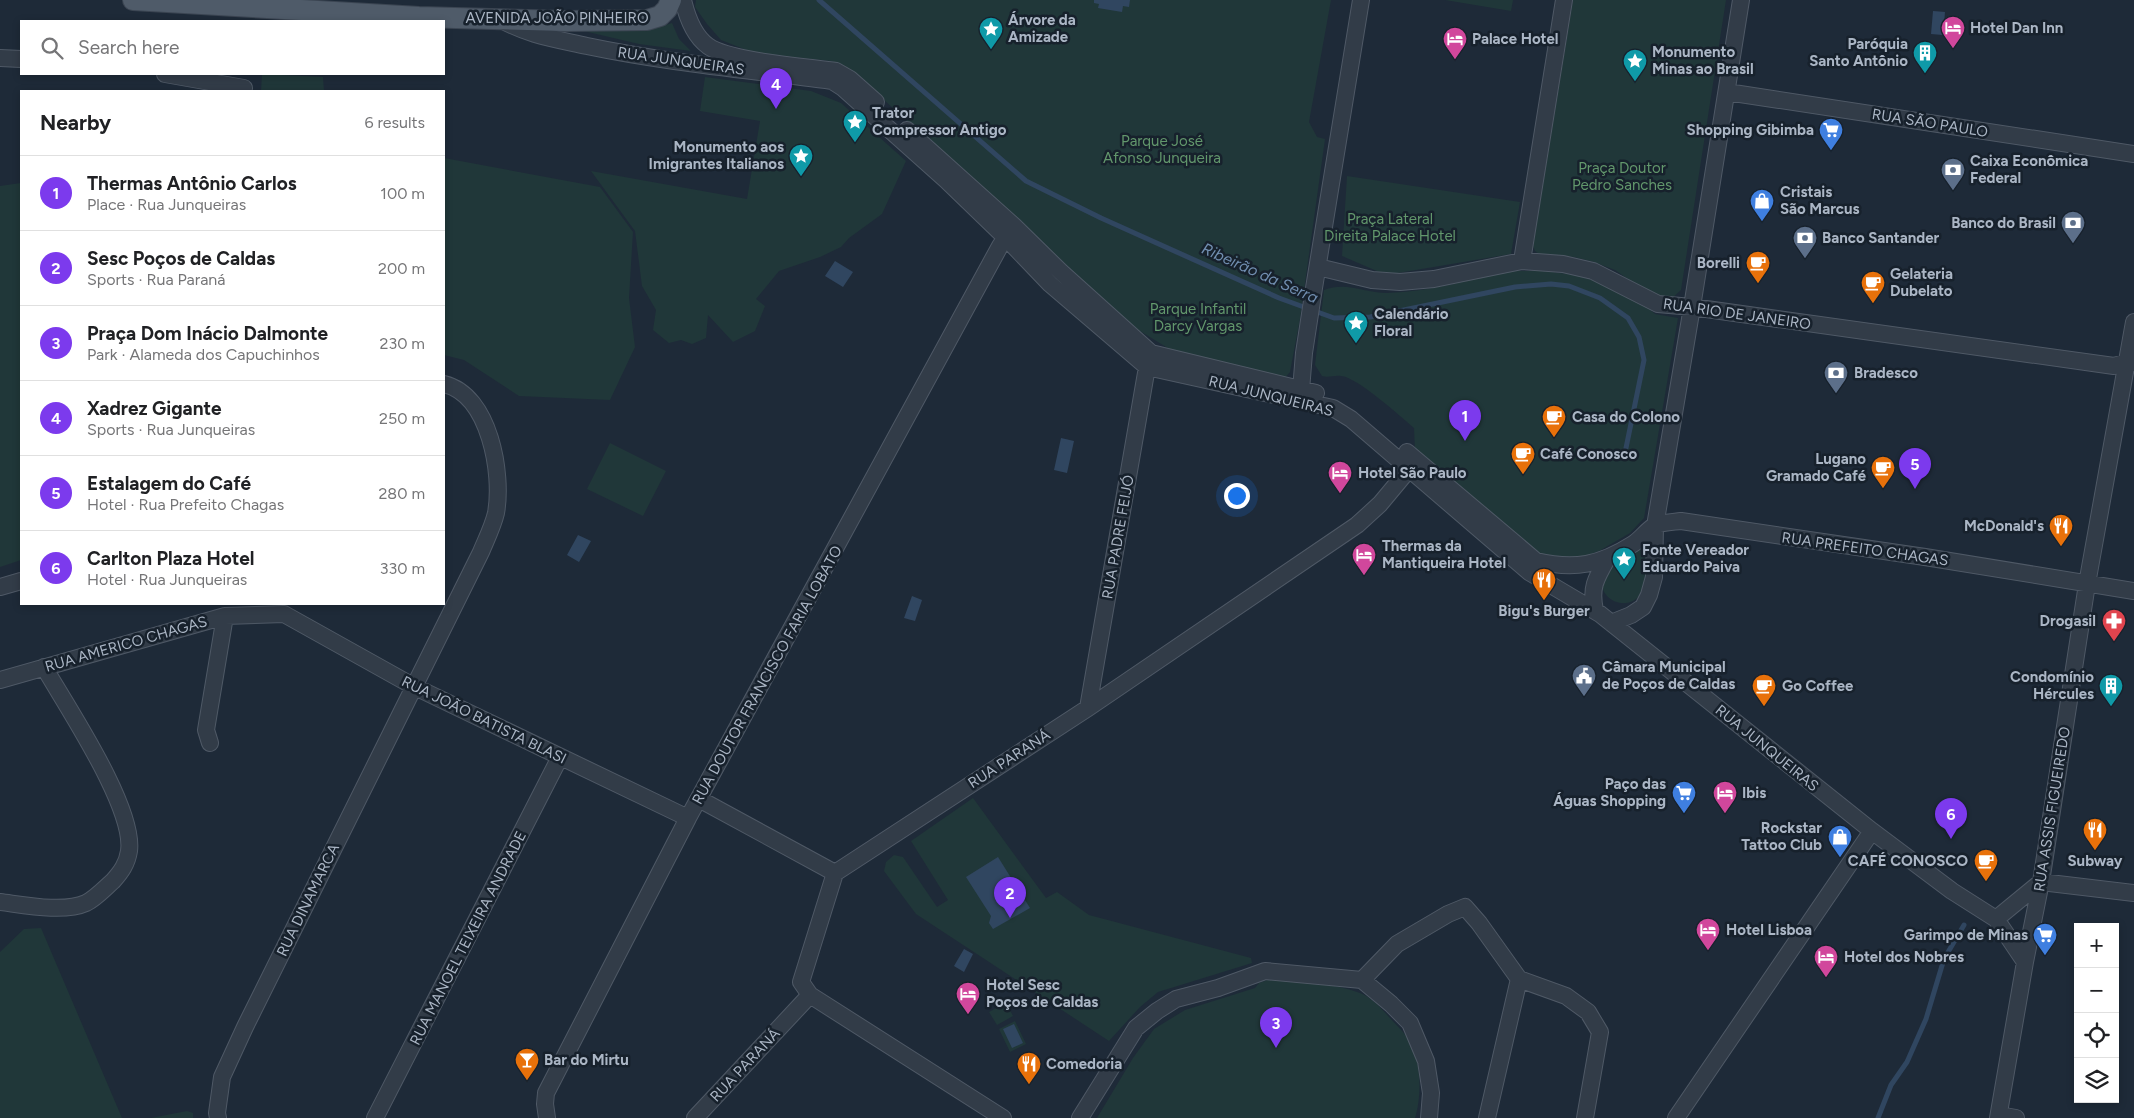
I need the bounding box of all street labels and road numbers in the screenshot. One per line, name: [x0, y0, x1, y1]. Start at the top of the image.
street label: AVENIDA JOÃO PINHEIRO: [465, 9, 649, 27]
street label: RUA JUNQUEIRAS: [616, 43, 746, 79]
street label: RUA SÃO PAULO: [1871, 105, 1989, 141]
street label: RUA RIO DE JANEIRO: [1662, 295, 1812, 333]
street label: RUA JUNQUEIRAS: [1207, 372, 1335, 420]
street label: RUA PADRE FEIJÓ: [1098, 474, 1138, 600]
street label: RUA PREFEITO CHAGAS: [1781, 528, 1949, 570]
street label: RUA DOUTOR FRANCISCO FARIA LOBATO: [688, 543, 846, 807]
street label: RUA AMERICO CHAGAS: [43, 612, 209, 676]
street label: RUA JOÃO BATISTA BLASI: [399, 672, 569, 768]
street label: RUA JUNQUEIRAS: [1712, 701, 1822, 795]
street label: RUA ASSIS FIGUEIREDO: [2030, 725, 2074, 893]
street label: RUA PARANÁ: [965, 726, 1053, 792]
street label: RUA MANOEL TEIXEIRA ANDRADE: [406, 828, 530, 1048]
street label: RUA DINAMARCA: [273, 841, 343, 959]
street label: RUA PARANÁ: [706, 1024, 784, 1106]

